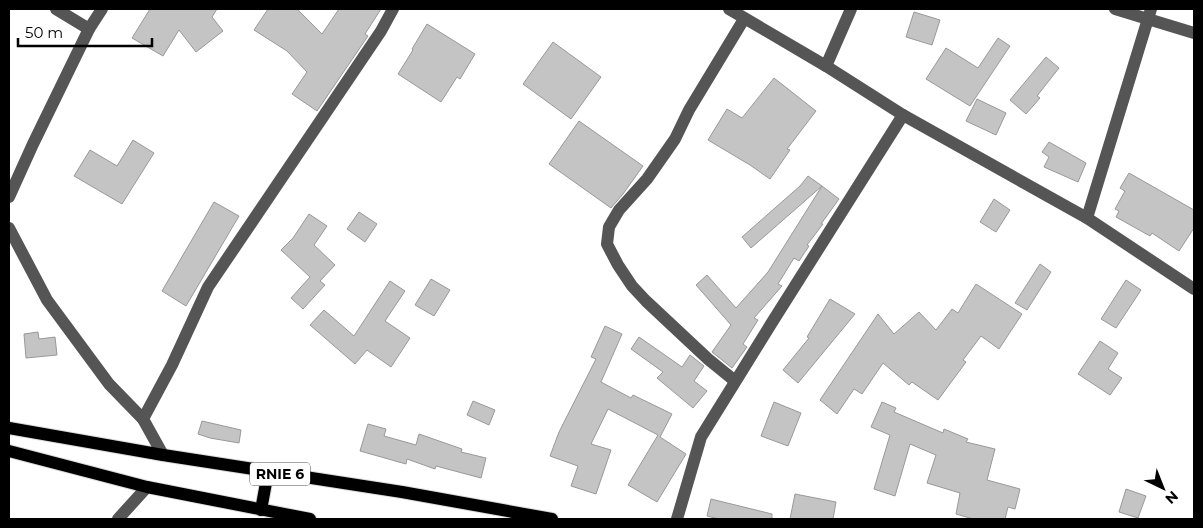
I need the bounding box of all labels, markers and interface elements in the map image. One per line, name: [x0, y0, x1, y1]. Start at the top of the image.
scale bar: [18, 15, 151, 47]
text: 50 m: [25, 23, 63, 42]
road number: RNIE 6: [250, 462, 310, 486]
north arrow: [1138, 463, 1188, 513]
text: N: [1162, 487, 1182, 508]

